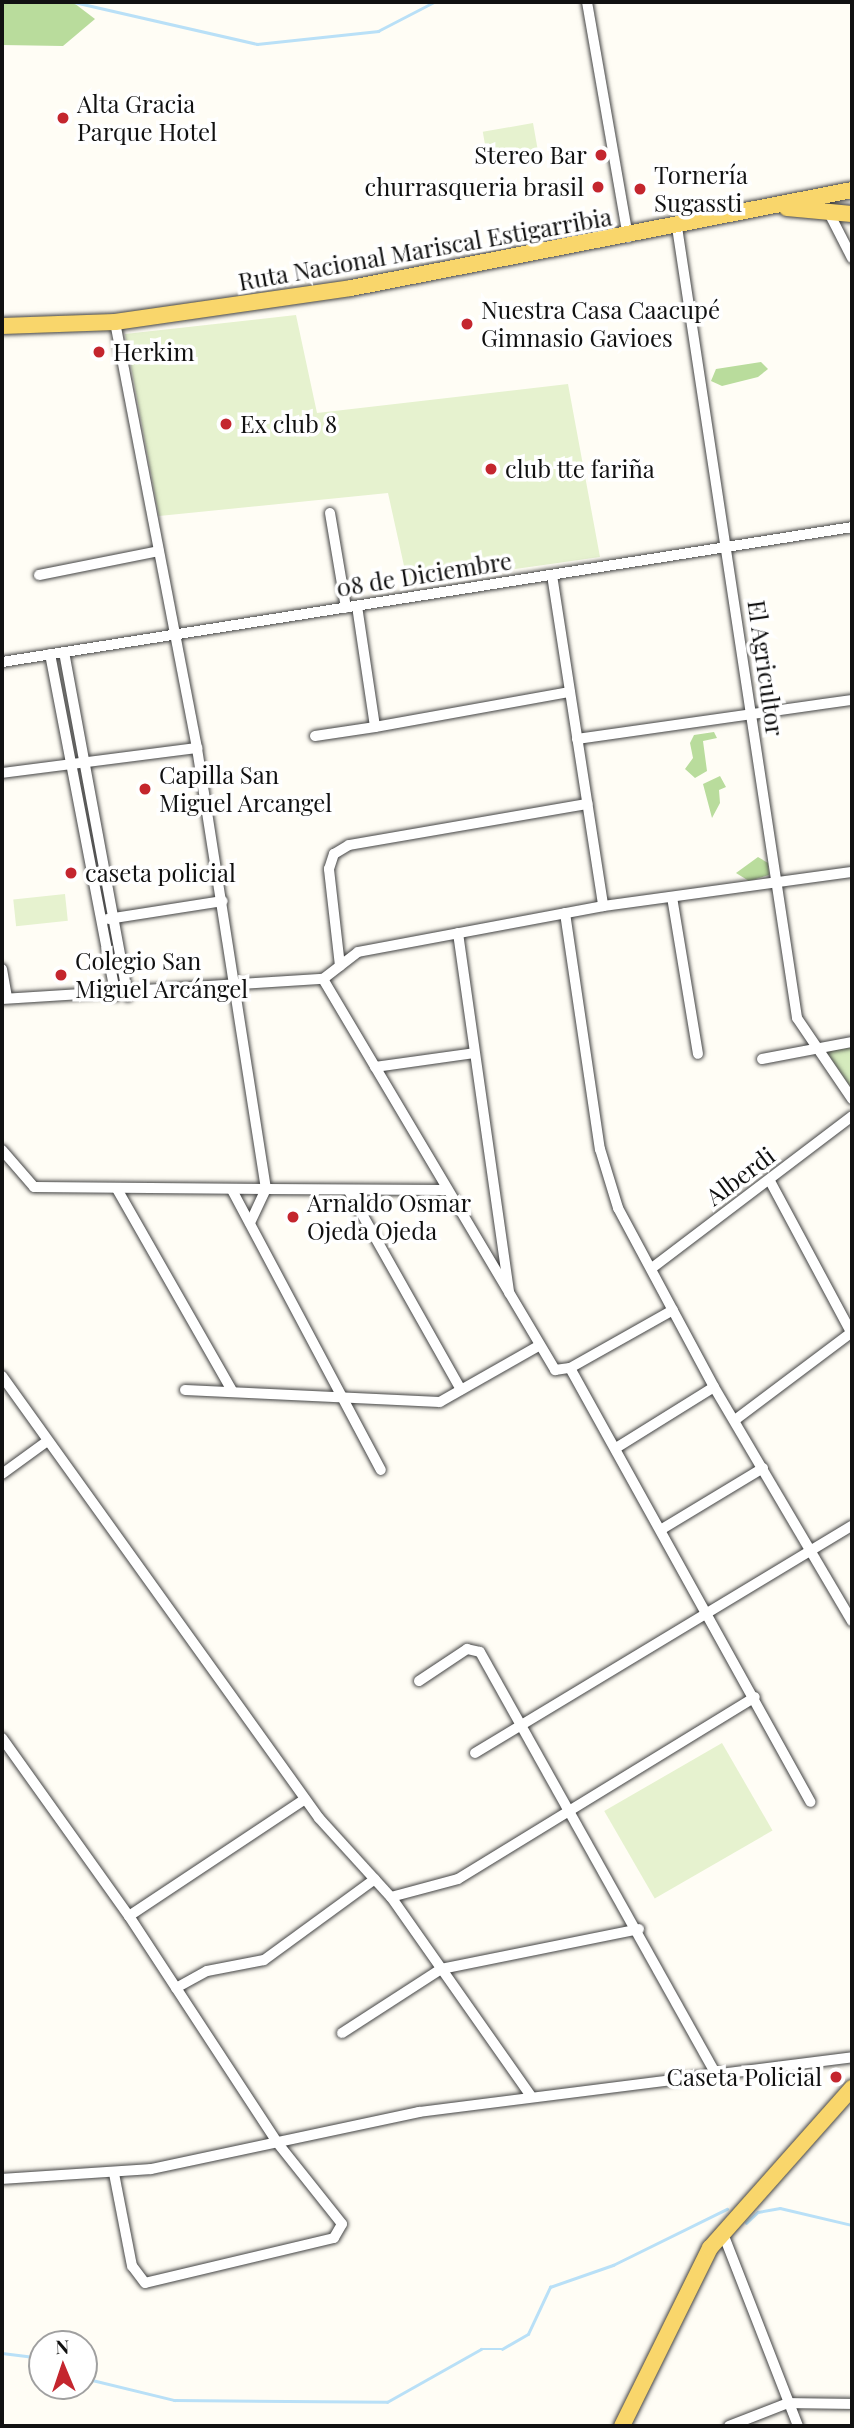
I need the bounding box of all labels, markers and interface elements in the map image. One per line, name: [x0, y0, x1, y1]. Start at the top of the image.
place label: Alta Gracia Parque Hotel: [77, 90, 217, 146]
marker: Alta Gracia Parque Hotel: [55, 110, 71, 126]
place label: Stereo Bar: [474, 141, 587, 169]
marker: Stereo Bar: [593, 147, 609, 163]
place label: Tornería Sugassti: [654, 161, 748, 217]
place label: churrasqueria brasil: [364, 173, 584, 201]
marker: churrasqueria brasil: [590, 179, 606, 195]
marker: Tornería Sugassti: [632, 181, 648, 197]
street label: Ruta Nacional Mariscal Estigarribia: [236, 202, 614, 296]
place label: Nuestra Casa Caacupé Gimnasio Gavioes: [481, 296, 721, 352]
marker: Nuestra Casa Caacupé Gimnasio Gavioes: [459, 316, 475, 332]
place label: Herkim: [113, 338, 195, 366]
marker: Herkim: [91, 344, 107, 360]
place label: Ex club 8: [240, 410, 337, 438]
marker: Ex club 8: [218, 416, 234, 432]
place label: club tte fariña: [505, 455, 655, 483]
marker: club tte fariña: [483, 461, 499, 477]
street label: 08 de Diciembre: [334, 546, 514, 602]
street label: El Agricultor: [742, 598, 790, 738]
place label: Capilla San Miguel Arcangel: [159, 761, 333, 817]
marker: Capilla San Miguel Arcangel: [137, 781, 153, 797]
place label: caseta policial: [85, 859, 236, 887]
marker: caseta policial: [63, 865, 79, 881]
place label: Colegio San Miguel Arcángel: [75, 947, 249, 1003]
marker: Colegio San Miguel Arcángel: [53, 967, 69, 983]
street label: Alberdi: [700, 1141, 780, 1211]
place label: Arnaldo Osmar Ojeda Ojeda: [307, 1189, 471, 1245]
marker: Arnaldo Osmar Ojeda Ojeda: [285, 1209, 301, 1225]
place label: Caseta Policial: [666, 2063, 822, 2091]
marker: Caseta Policial: [828, 2069, 844, 2085]
north arrow: [28, 2330, 98, 2400]
text: N: [55, 2333, 70, 2359]

